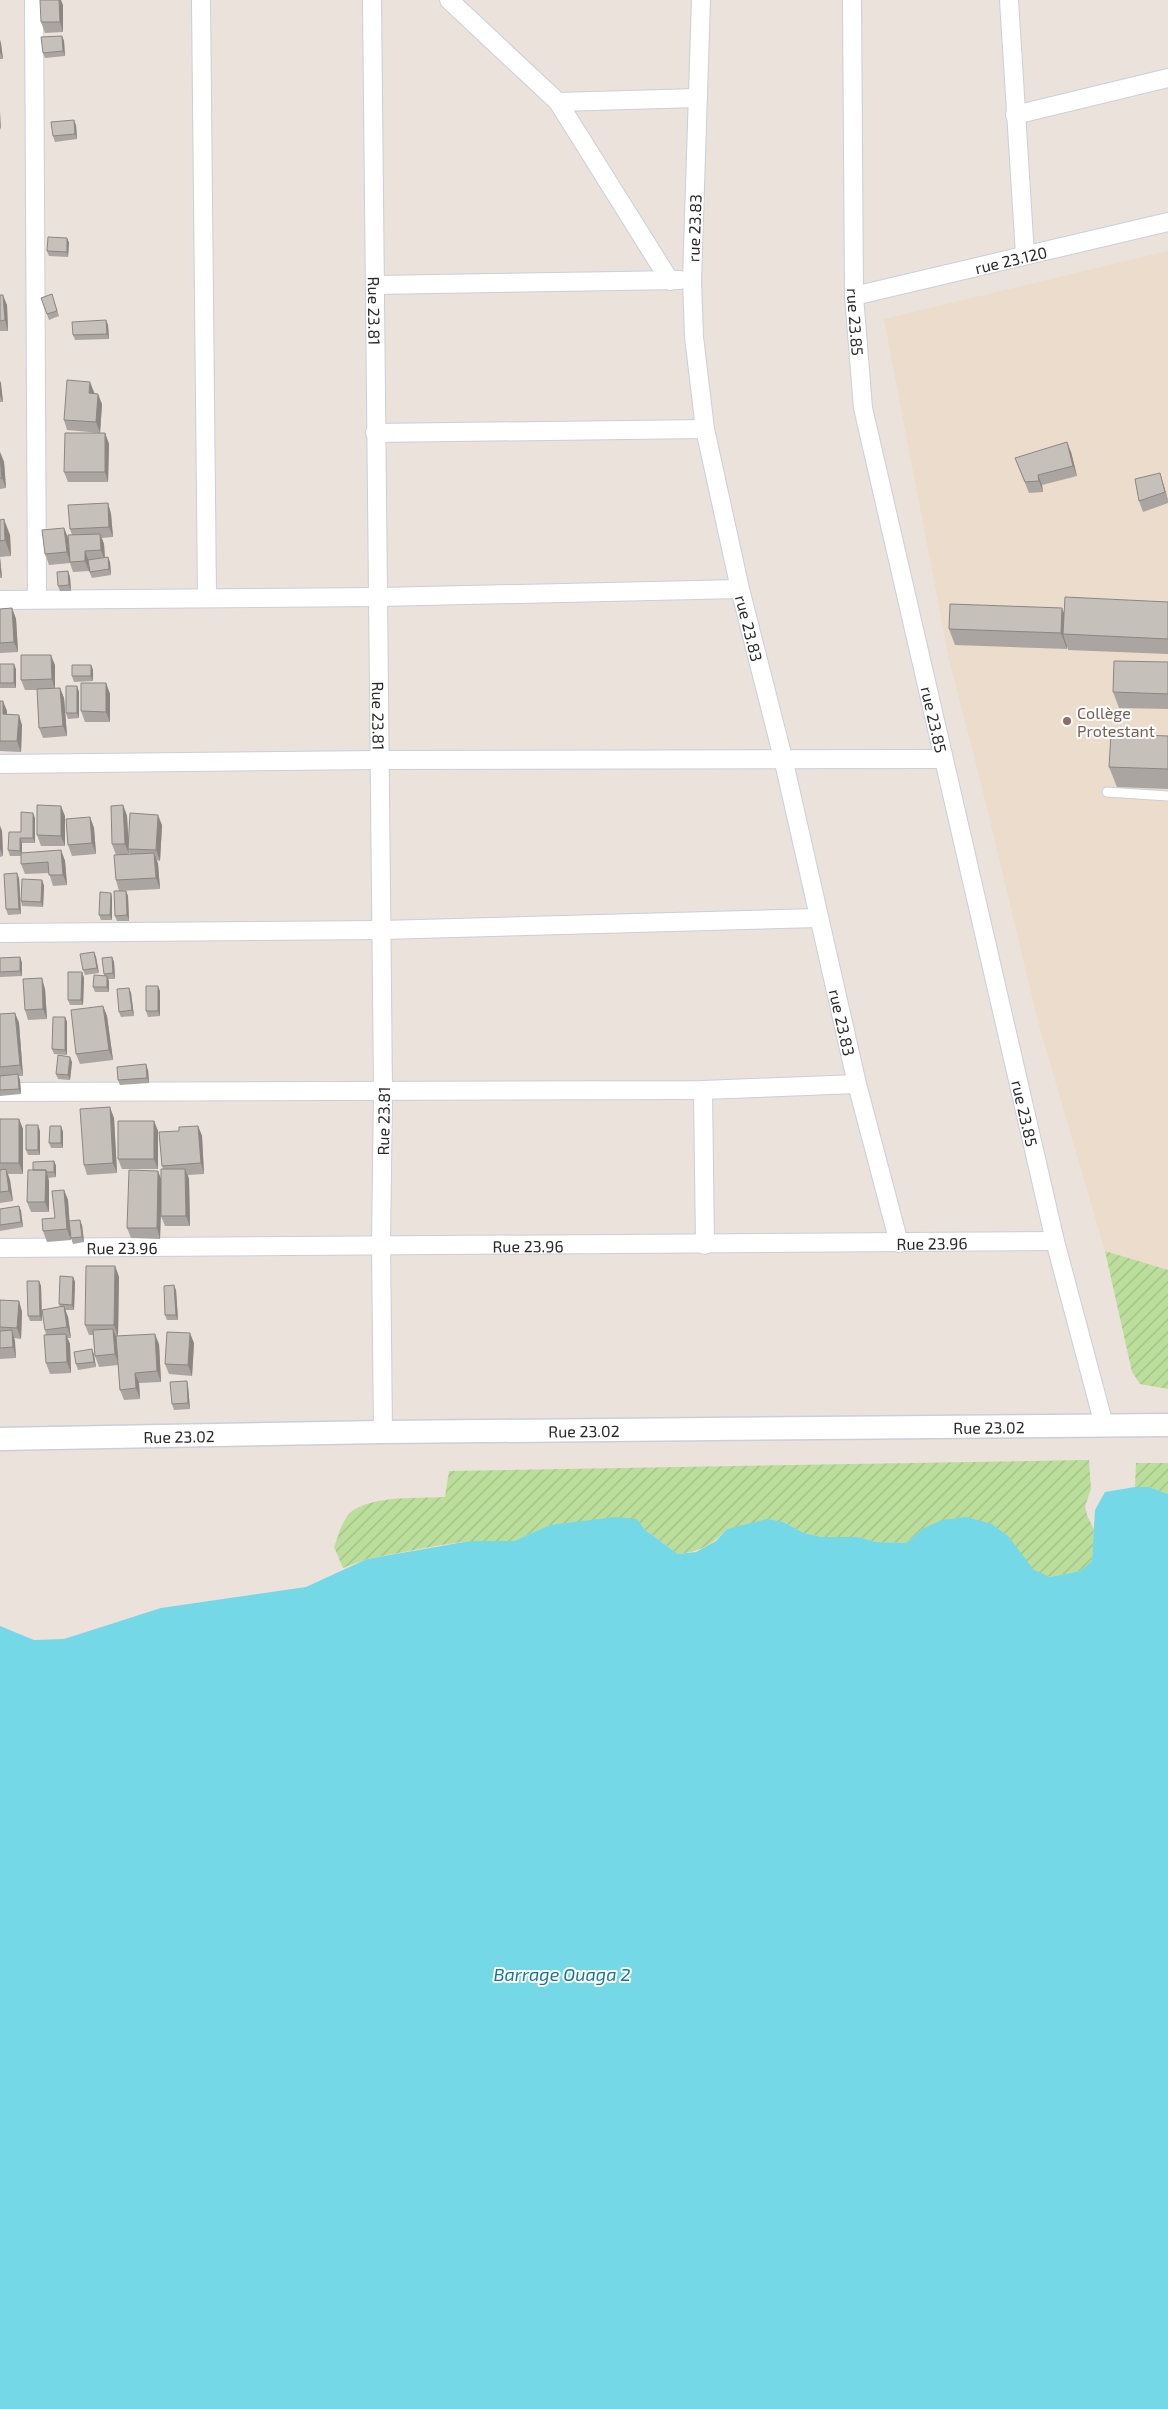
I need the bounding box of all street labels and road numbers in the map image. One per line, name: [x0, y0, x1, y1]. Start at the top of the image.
street label: rue 23.83: [683, 194, 705, 262]
street label: rue 23.120: [973, 241, 1049, 277]
street label: Rue 23.81: [365, 276, 385, 346]
street label: rue 23.85: [844, 288, 868, 356]
street label: rue 23.83: [732, 593, 768, 663]
street label: Rue 23.81: [369, 681, 389, 750]
street label: rue 23.85: [918, 684, 952, 755]
street label: rue 23.83: [826, 987, 860, 1057]
street label: rue 23.85: [1009, 1078, 1042, 1148]
street label: Rue 23.81: [373, 1086, 393, 1156]
street label: Rue 23.96: [896, 1233, 968, 1252]
street label: Rue 23.96: [492, 1236, 564, 1255]
street label: Rue 23.96: [86, 1237, 158, 1257]
street label: Rue 23.02: [953, 1417, 1025, 1436]
street label: Rue 23.02: [548, 1420, 620, 1440]
street label: Rue 23.02: [143, 1426, 215, 1446]

